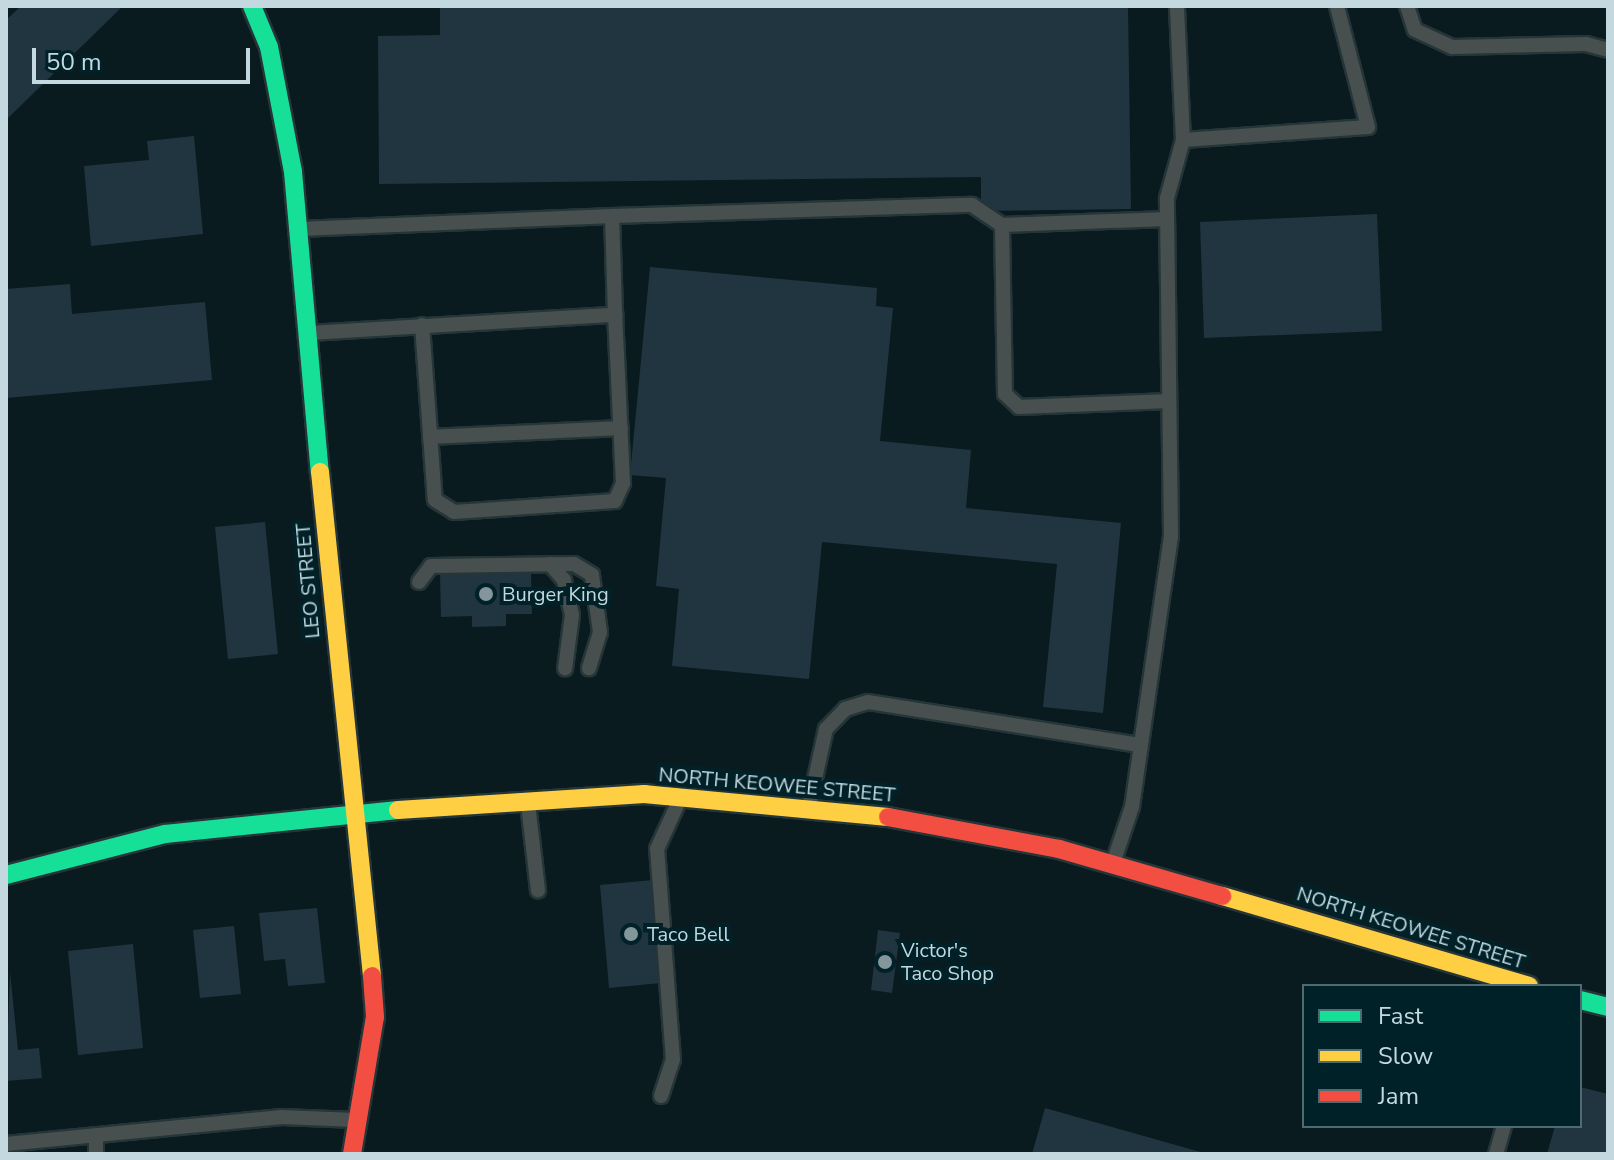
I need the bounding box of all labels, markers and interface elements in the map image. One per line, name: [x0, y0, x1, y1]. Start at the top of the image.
scale bar: [36, 32, 254, 82]
text: 50 m: [46, 46, 102, 78]
street label: LEO STREET: [291, 522, 325, 640]
place label: Burger King: [502, 582, 609, 606]
marker: Burger King: [477, 585, 495, 603]
street label: NORTH KEOWEE STREET: [658, 763, 896, 807]
street label: NORTH KEOWEE STREET: [1294, 882, 1528, 974]
place label: Taco Bell: [647, 922, 729, 946]
marker: Taco Bell: [622, 925, 640, 943]
place label: Victor's Taco Shop: [901, 938, 994, 985]
marker: Victor's Taco Shop: [876, 953, 894, 971]
legend: [1302, 984, 1582, 1128]
text: Fast: [1378, 1000, 1423, 1032]
text: Slow: [1378, 1040, 1433, 1072]
text: Jam: [1378, 1080, 1419, 1112]

